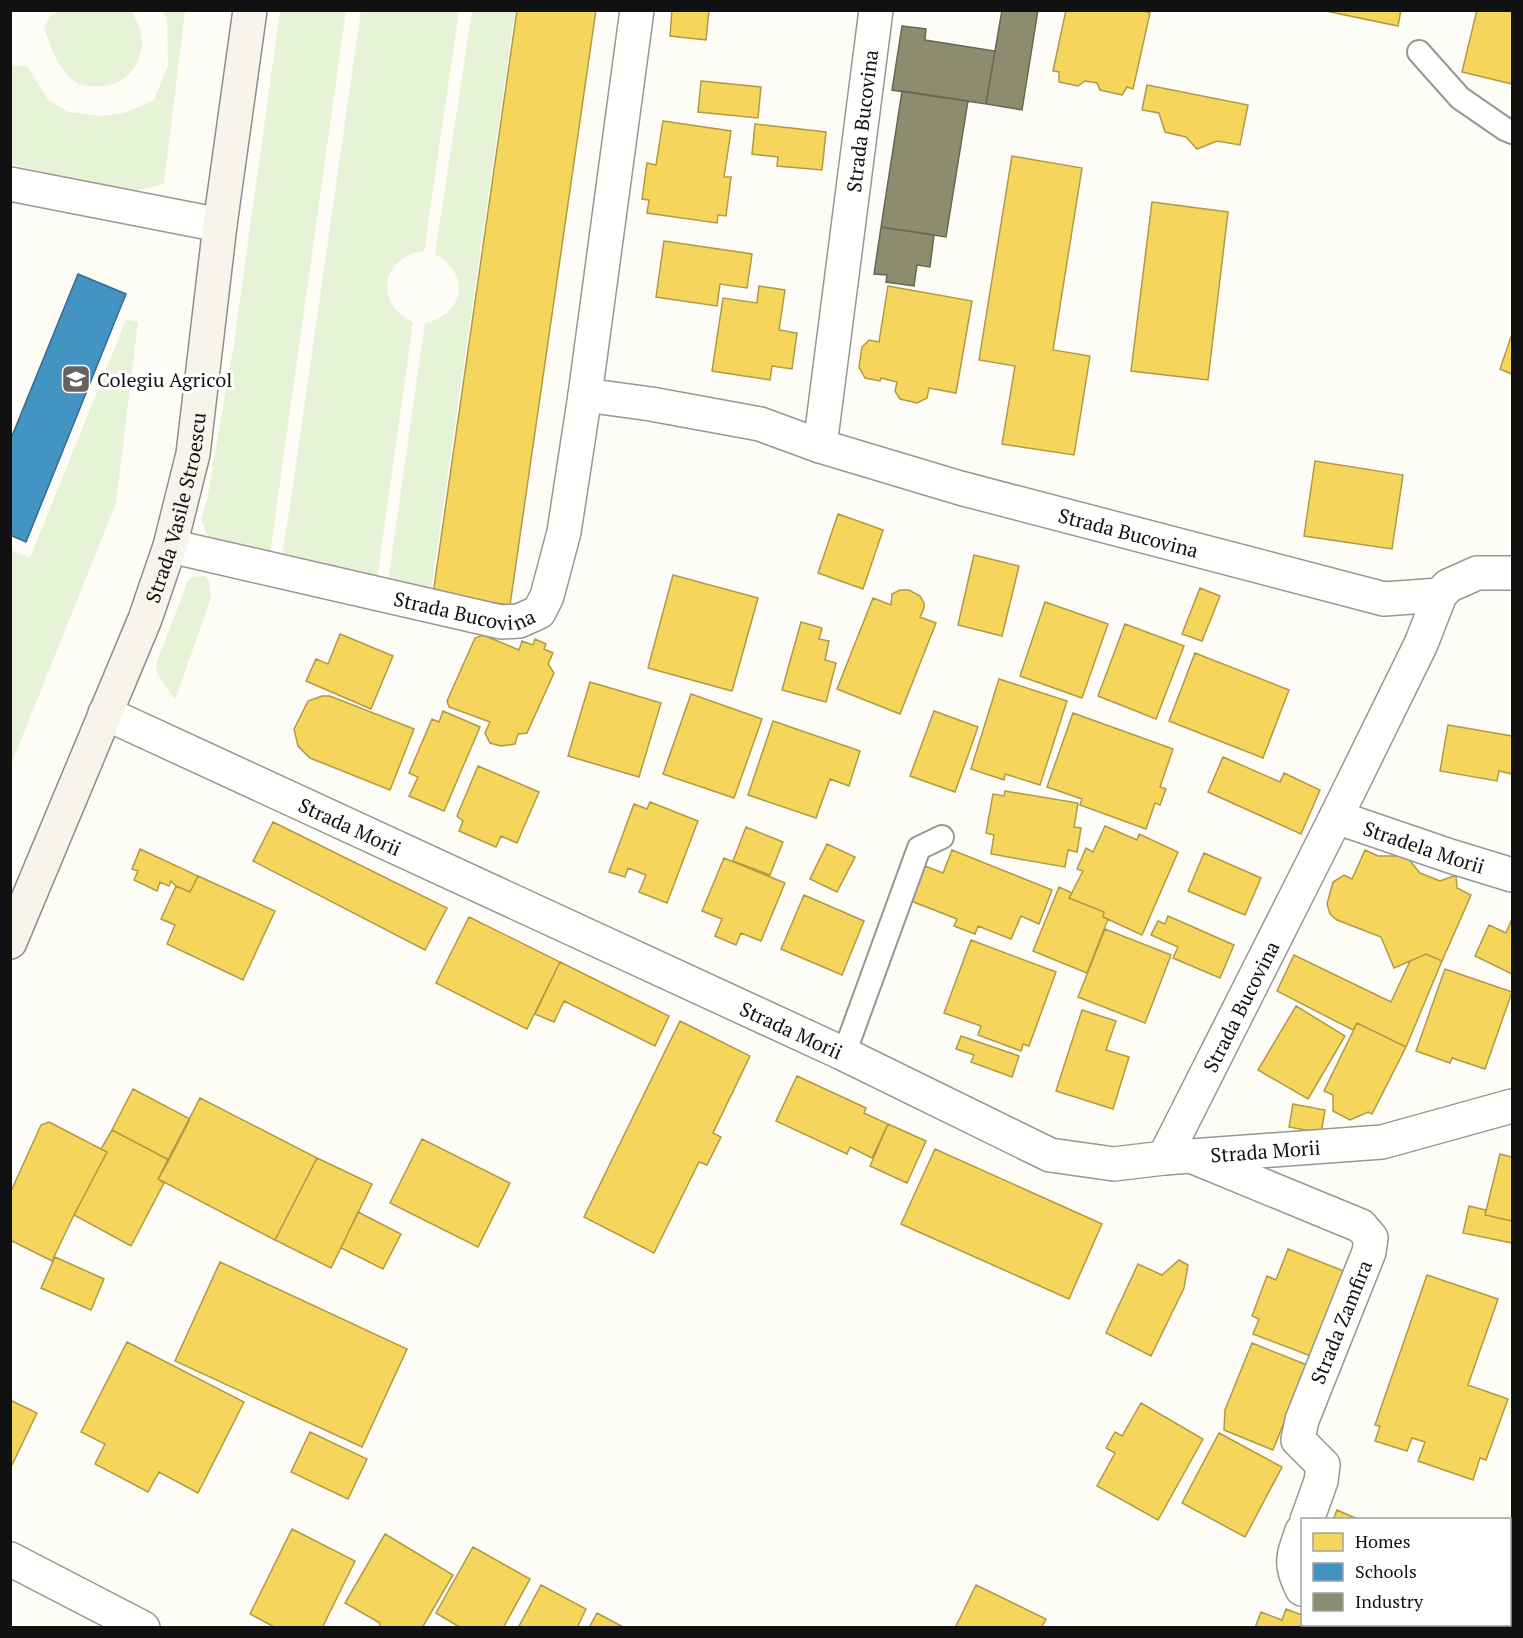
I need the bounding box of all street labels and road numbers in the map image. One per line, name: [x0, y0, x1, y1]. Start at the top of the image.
street label: Strada Bucovina: [840, 48, 884, 194]
street label: Strada Vasile Stroescu: [138, 411, 211, 606]
street label: Strada Bucovina: [1056, 501, 1201, 563]
street label: Strada Bucovina: [391, 584, 539, 636]
street label: Strada Morii: [294, 791, 406, 861]
street label: Stradela Morii: [1360, 814, 1488, 879]
street label: Strada Bucovina: [1196, 936, 1285, 1076]
street label: Strada Morii: [736, 994, 847, 1065]
street label: Strada Morii: [1209, 1133, 1321, 1168]
street label: Strada Zamfira: [1304, 1256, 1378, 1388]

